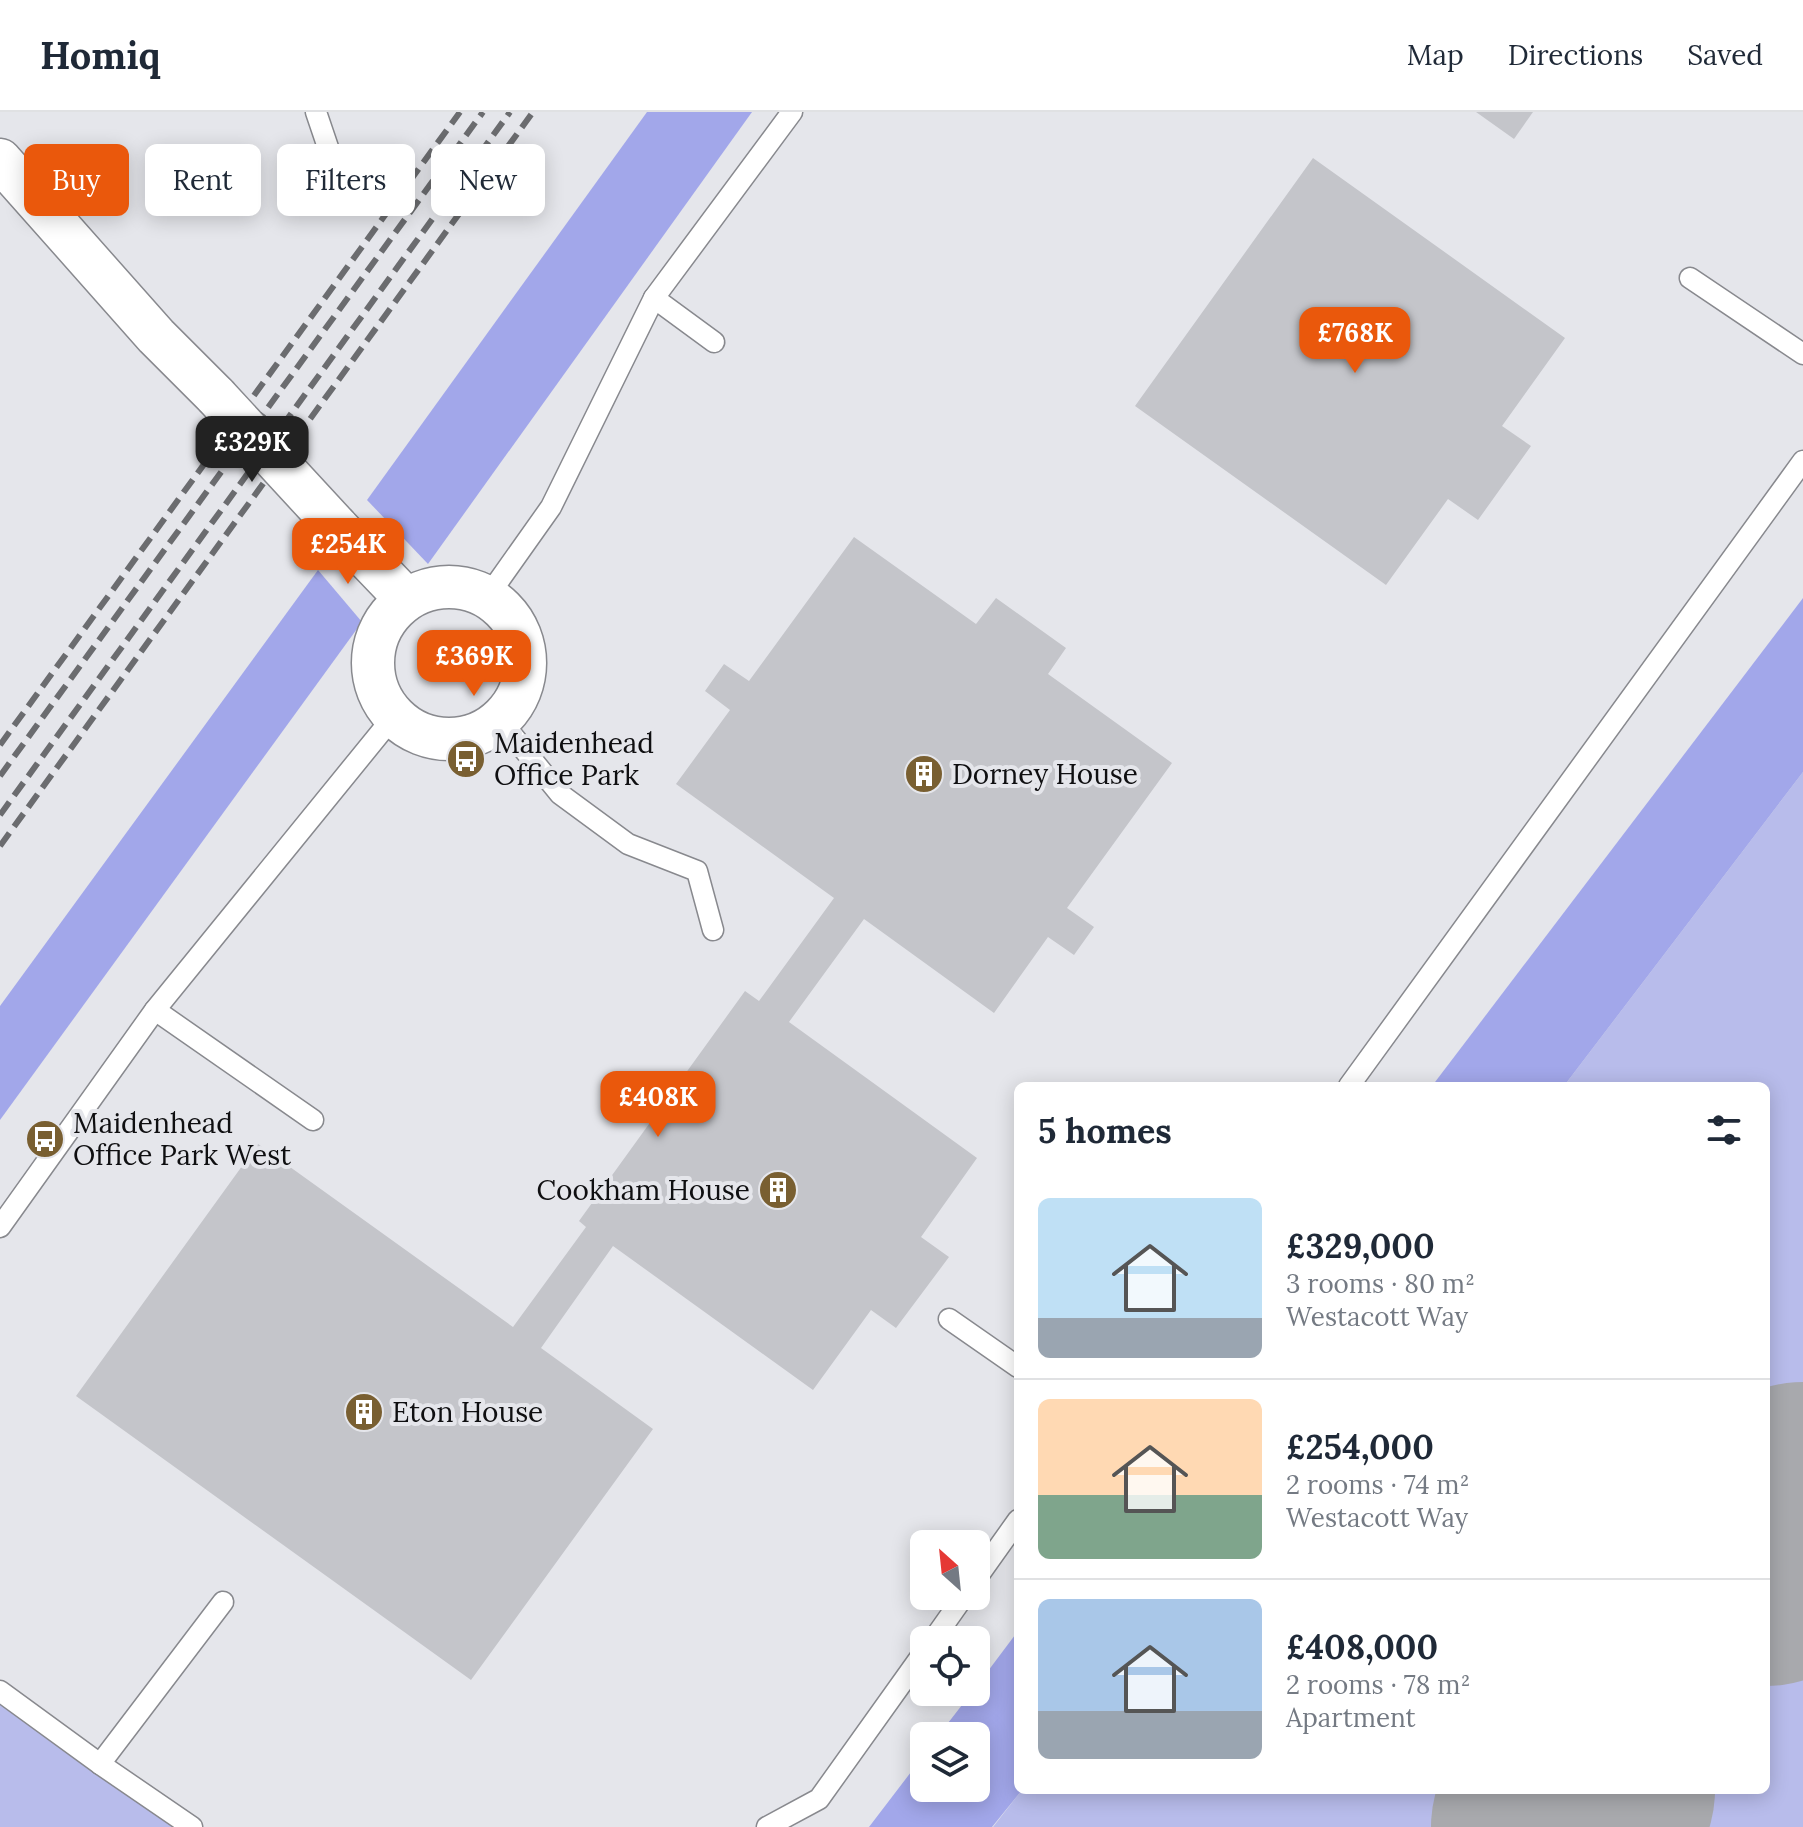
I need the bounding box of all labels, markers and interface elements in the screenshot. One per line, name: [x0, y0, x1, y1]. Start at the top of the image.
text: Homiq: [40, 31, 160, 79]
text: Map: [1407, 37, 1464, 73]
text: Directions: [1508, 37, 1643, 73]
text: Saved: [1687, 37, 1763, 73]
chip: Buy: [24, 144, 129, 216]
chip: Rent: [145, 144, 261, 216]
chip: Filters: [277, 144, 415, 216]
chip: New: [431, 144, 545, 216]
pin: £768K: [1299, 307, 1411, 375]
text: £768K: [1317, 316, 1393, 349]
pin: £329K: [196, 416, 308, 484]
text: £329K: [214, 425, 290, 458]
pin: £254K: [292, 518, 404, 586]
text: £254K: [310, 527, 386, 560]
pin: £369K: [418, 630, 530, 698]
text: £369K: [435, 639, 513, 672]
place label: Maidenhead Office Park: [494, 725, 654, 793]
bus stop icon: Maidenhead Office Park: [445, 738, 487, 780]
building icon: Dorney House: [903, 753, 945, 795]
place label: Dorney House: [952, 756, 1138, 792]
pin: £408K: [602, 1071, 714, 1139]
text: £408K: [618, 1080, 698, 1113]
place label: Maidenhead Office Park West: [73, 1105, 291, 1173]
icon: filters: [1702, 1108, 1746, 1152]
text: 5 homes: [1038, 1109, 1172, 1152]
bus stop icon: Maidenhead Office Park West: [24, 1118, 66, 1160]
building icon: Cookham House: [757, 1169, 799, 1211]
place label: Cookham House: [537, 1172, 750, 1208]
text: £329,000: [1286, 1224, 1435, 1267]
icon: home: [1102, 1230, 1198, 1326]
text: 3 rooms · 80 m²: [1286, 1267, 1475, 1300]
text: Westacott Way: [1286, 1300, 1468, 1333]
building icon: Eton House: [343, 1391, 385, 1433]
place label: Eton House: [392, 1394, 543, 1430]
text: £254,000: [1286, 1425, 1434, 1468]
icon: home: [1102, 1431, 1198, 1527]
text: 2 rooms · 74 m²: [1286, 1468, 1470, 1501]
text: Westacott Way: [1286, 1501, 1468, 1534]
north arrow: [910, 1530, 990, 1610]
map controls: [910, 1530, 990, 1802]
text: £408,000: [1286, 1625, 1438, 1668]
button: locate: [910, 1626, 990, 1706]
icon: home: [1102, 1631, 1198, 1727]
text: 2 rooms · 78 m²: [1286, 1668, 1470, 1701]
text: Apartment: [1286, 1701, 1416, 1734]
button: layers: [910, 1722, 990, 1802]

